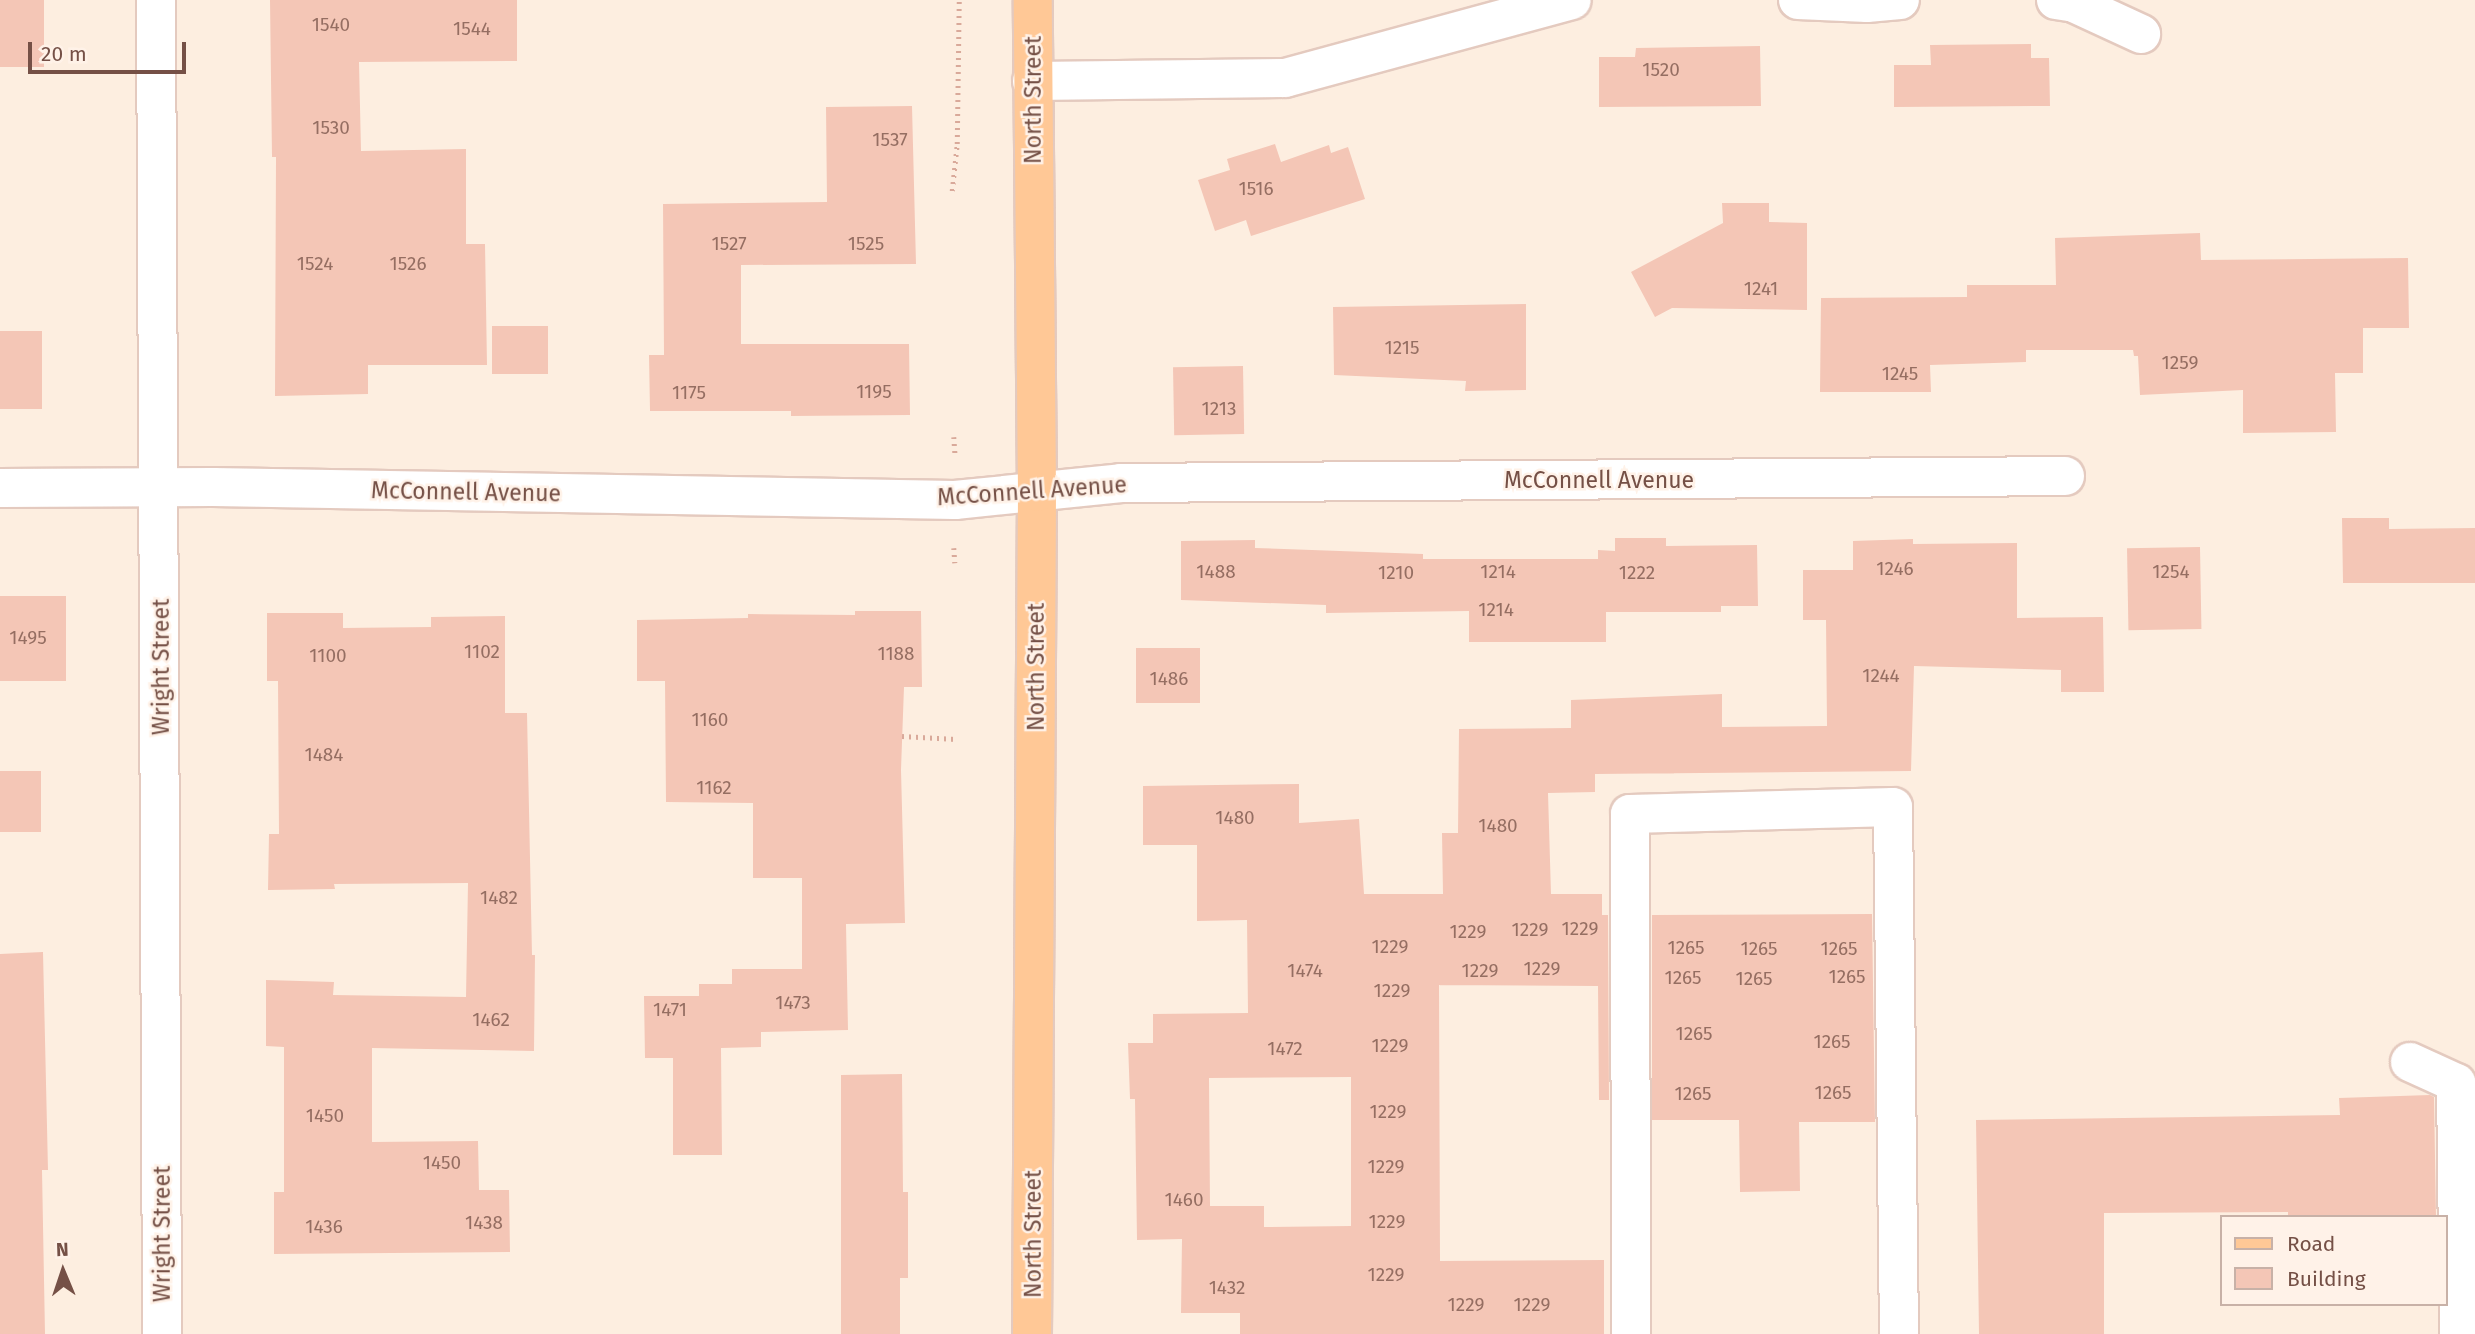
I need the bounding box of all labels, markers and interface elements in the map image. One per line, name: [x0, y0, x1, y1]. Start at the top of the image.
house number: 1540: [312, 14, 350, 36]
house number: 1544: [453, 18, 491, 40]
scale bar: [32, 28, 189, 72]
street label: North Street: [1019, 36, 1047, 164]
text: 20 m: [41, 41, 87, 67]
house number: 1520: [1642, 59, 1680, 81]
house number: 1530: [312, 117, 350, 139]
house number: 1537: [872, 129, 908, 151]
house number: 1516: [1238, 178, 1274, 200]
house number: 1527: [711, 233, 747, 255]
house number: 1525: [848, 233, 884, 255]
house number: 1524: [297, 253, 333, 275]
house number: 1526: [389, 253, 427, 275]
house number: 1241: [1744, 278, 1778, 300]
house number: 1215: [1385, 337, 1419, 359]
house number: 1259: [2162, 352, 2198, 374]
house number: 1245: [1882, 363, 1918, 385]
house number: 1195: [856, 381, 892, 403]
house number: 1175: [672, 382, 706, 404]
house number: 1213: [1202, 398, 1236, 420]
street label: McConnell Avenue: [1504, 466, 1694, 494]
street label: McConnell Avenue: [936, 471, 1128, 511]
street label: McConnell Avenue: [371, 477, 561, 507]
house number: 1246: [1876, 558, 1914, 580]
house number: 1488: [1196, 561, 1236, 583]
house number: 1214: [1480, 561, 1516, 583]
house number: 1254: [2152, 561, 2190, 583]
house number: 1210: [1378, 562, 1414, 584]
house number: 1222: [1619, 562, 1655, 584]
street label: Wright Street: [147, 599, 175, 735]
house number: 1214: [1478, 599, 1514, 621]
street label: North Street: [1022, 603, 1050, 731]
house number: 1495: [9, 627, 47, 649]
house number: 1102: [464, 641, 500, 663]
house number: 1188: [877, 643, 915, 665]
house number: 1100: [309, 645, 347, 667]
house number: 1244: [1862, 665, 1900, 687]
house number: 1486: [1150, 668, 1188, 690]
house number: 1160: [692, 709, 728, 731]
house number: 1484: [305, 744, 343, 766]
house number: 1162: [696, 777, 732, 799]
house number: 1480: [1215, 807, 1255, 829]
house number: 1480: [1478, 815, 1518, 837]
house number: 1482: [480, 887, 518, 909]
house number: 1229: [1562, 918, 1598, 940]
house number: 1229: [1512, 919, 1548, 941]
house number: 1229: [1450, 921, 1486, 943]
house number: 1229: [1372, 936, 1408, 958]
house number: 1265: [1667, 937, 1705, 959]
house number: 1265: [1740, 938, 1778, 960]
house number: 1265: [1820, 938, 1858, 960]
house number: 1229: [1524, 958, 1560, 980]
house number: 1474: [1287, 960, 1323, 982]
house number: 1229: [1462, 960, 1498, 982]
house number: 1265: [1828, 966, 1866, 988]
house number: 1265: [1664, 967, 1702, 989]
house number: 1265: [1735, 968, 1773, 990]
house number: 1229: [1374, 980, 1410, 1002]
house number: 1473: [775, 992, 811, 1014]
house number: 1471: [653, 999, 687, 1021]
house number: 1462: [472, 1009, 510, 1031]
house number: 1265: [1675, 1023, 1713, 1045]
house number: 1265: [1813, 1031, 1851, 1053]
house number: 1229: [1372, 1035, 1408, 1057]
house number: 1472: [1267, 1038, 1303, 1060]
house number: 1265: [1814, 1082, 1852, 1104]
house number: 1265: [1674, 1083, 1712, 1105]
house number: 1229: [1370, 1101, 1406, 1123]
house number: 1450: [306, 1105, 344, 1127]
house number: 1450: [423, 1152, 461, 1174]
house number: 1229: [1368, 1156, 1404, 1178]
street label: Wright Street: [148, 1166, 176, 1302]
street label: North Street: [1019, 1170, 1047, 1298]
house number: 1460: [1164, 1189, 1204, 1211]
house number: 1229: [1369, 1211, 1405, 1233]
house number: 1438: [465, 1212, 503, 1234]
legend: [2220, 1215, 2447, 1306]
house number: 1436: [305, 1216, 343, 1238]
text: Road: [2287, 1231, 2335, 1257]
north arrow: [28, 1236, 98, 1306]
text: N: [56, 1238, 69, 1261]
house number: 1229: [1368, 1264, 1404, 1286]
text: Building: [2287, 1266, 2366, 1292]
house number: 1432: [1209, 1277, 1245, 1299]
house number: 1229: [1448, 1294, 1484, 1316]
house number: 1229: [1514, 1294, 1550, 1316]

